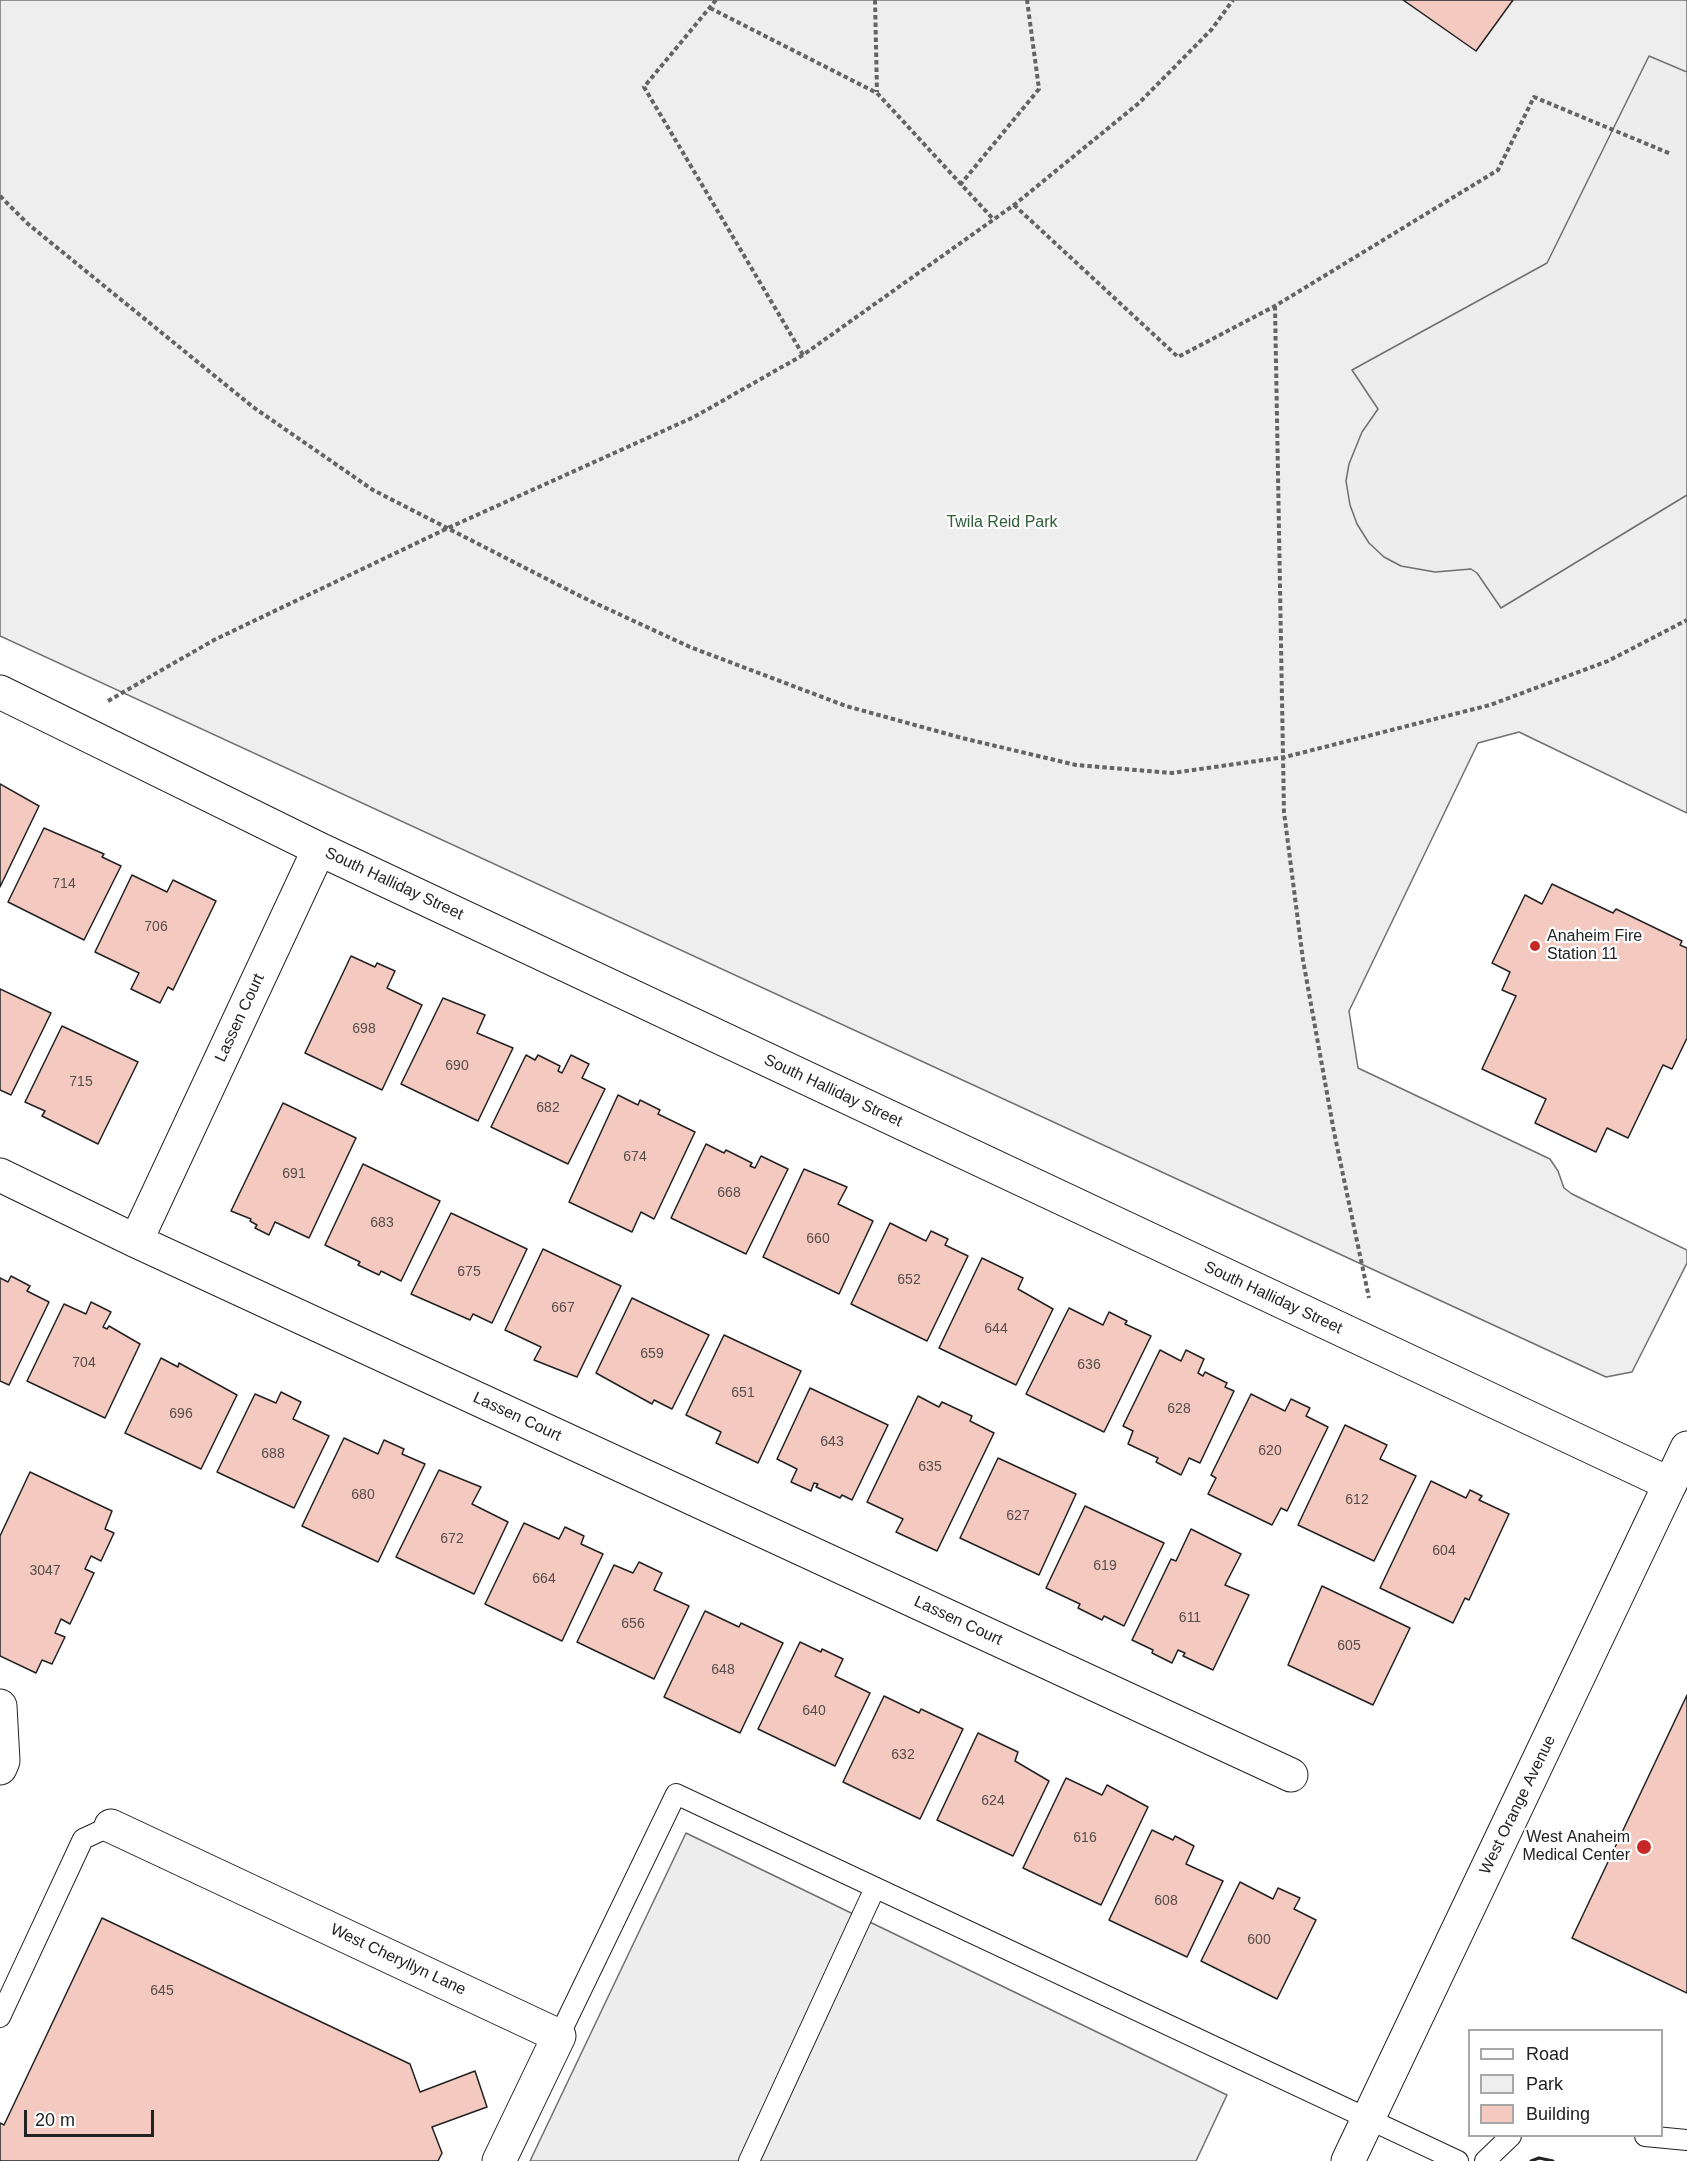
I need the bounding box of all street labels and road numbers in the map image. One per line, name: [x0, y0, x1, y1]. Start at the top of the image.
street label: South Halliday Street: [322, 844, 466, 924]
street label: Lassen Court: [211, 971, 269, 1065]
street label: South Halliday Street: [761, 1051, 905, 1131]
street label: South Halliday Street: [1201, 1258, 1345, 1338]
street label: Lassen Court: [470, 1388, 564, 1446]
street label: Lassen Court: [911, 1592, 1005, 1650]
street label: West Orange Avenue: [1476, 1732, 1560, 1878]
street label: West Cheryllyn Lane: [327, 1920, 469, 2000]

